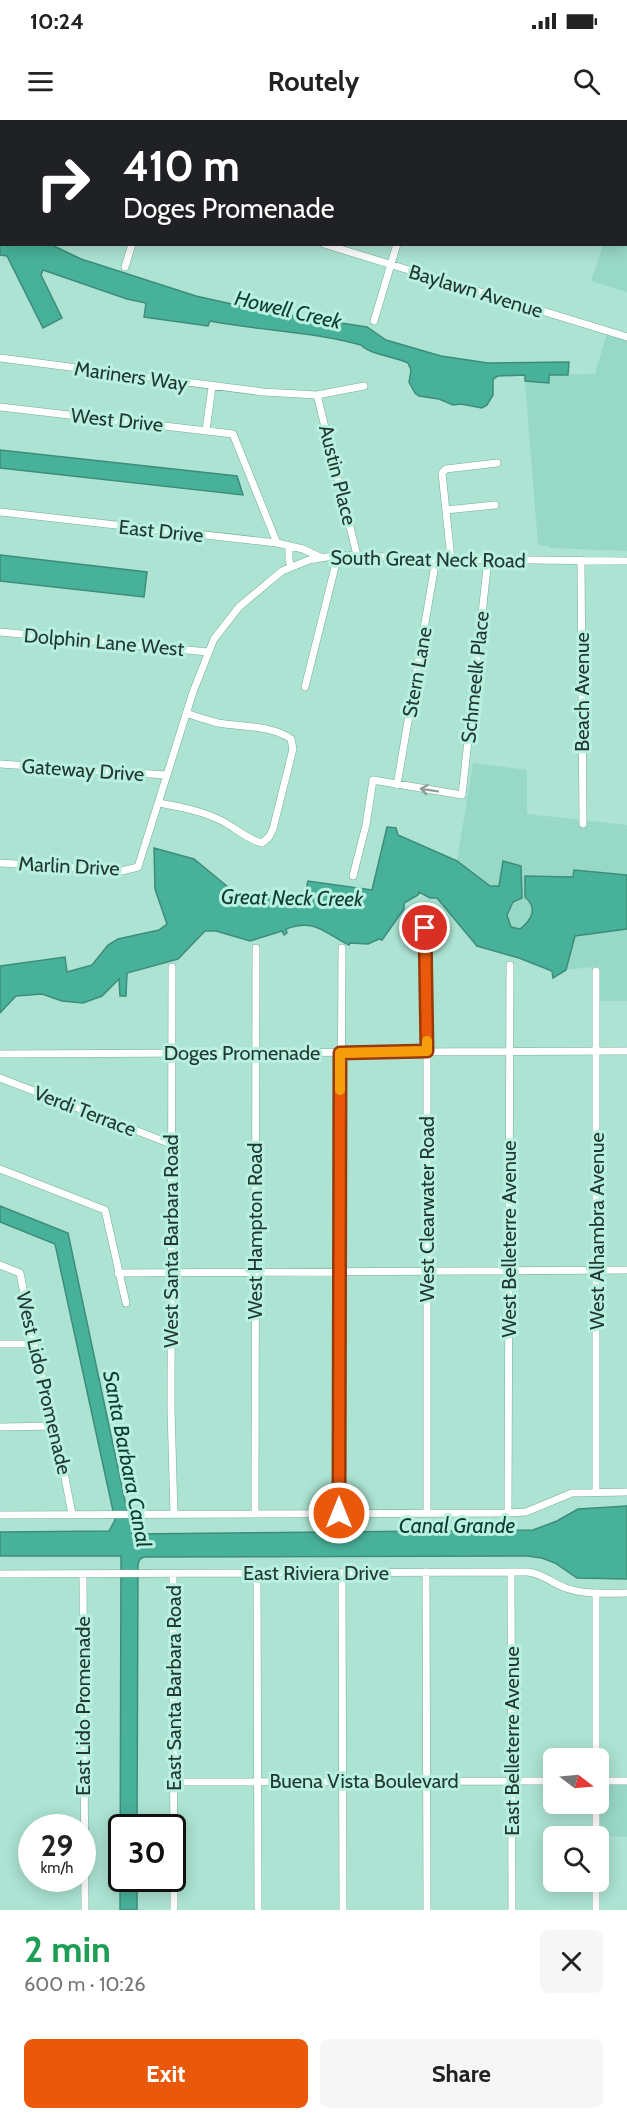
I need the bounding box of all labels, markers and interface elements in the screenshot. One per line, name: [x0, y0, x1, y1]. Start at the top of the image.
text: 10:24: [30, 8, 84, 35]
icon: menu: [24, 65, 57, 98]
text: Routely: [268, 65, 359, 98]
icon: search: [570, 65, 603, 98]
text: 410 m: [123, 140, 240, 192]
icon: right: [24, 144, 102, 222]
text: Doges Promenade: [123, 192, 334, 225]
street label: Baylawn Avenue: [406, 259, 546, 323]
water label: Howell Creek: [232, 285, 345, 334]
street label: Mariners Way: [73, 356, 189, 396]
street label: West Drive: [70, 403, 164, 437]
street label: Austin Place: [314, 422, 362, 528]
street label: East Drive: [117, 515, 205, 547]
street label: South Great Neck Road: [330, 545, 526, 573]
street label: Schmeelk Place: [456, 610, 494, 744]
street label: Dolphin Lane West: [23, 623, 185, 661]
street label: Stern Lane: [397, 625, 437, 719]
street label: Beach Avenue: [570, 632, 594, 752]
street label: Gateway Drive: [21, 754, 145, 786]
one-way arrow: [420, 784, 440, 795]
street label: Marlin Drive: [18, 851, 120, 881]
water label: Great Neck Creek: [221, 884, 364, 911]
pin: [399, 902, 450, 953]
icon: arrive: [408, 911, 441, 944]
street label: Doges Promenade: [164, 1041, 320, 1065]
street label: Verdi Terrace: [30, 1080, 140, 1142]
street label: West Clearwater Road: [415, 1116, 439, 1302]
street label: West Alhambra Avenue: [585, 1132, 609, 1330]
street label: West Santa Barbara Road: [159, 1134, 183, 1348]
street label: West Belleterre Avenue: [497, 1140, 521, 1338]
street label: West Hampton Road: [243, 1143, 267, 1319]
street label: West Lido Promenade: [11, 1289, 77, 1477]
water label: Santa Barbara Canal: [98, 1369, 157, 1549]
position arrow: [307, 1481, 371, 1545]
water label: Canal Grande: [399, 1513, 516, 1538]
street label: East Riviera Drive: [243, 1561, 389, 1585]
street label: East Santa Barbara Road: [162, 1585, 186, 1791]
street label: East Lido Promenade: [71, 1616, 95, 1796]
street label: East Belleterre Avenue: [500, 1646, 524, 1836]
north arrow: [543, 1748, 609, 1814]
map controls: [543, 1748, 609, 1892]
street label: Buena Vista Boulevard: [270, 1769, 458, 1793]
speed limit sign: 30: [108, 1814, 186, 1892]
button: search: [543, 1826, 609, 1892]
text: 29: [41, 1827, 73, 1864]
text: km/h: [41, 1859, 73, 1877]
text: 2 min: [24, 1927, 111, 1971]
button: close: [540, 1930, 603, 1993]
text: 600 m · 10:26: [24, 1972, 146, 1996]
button: Exit: [24, 2039, 308, 2108]
button: Share: [320, 2039, 603, 2108]

